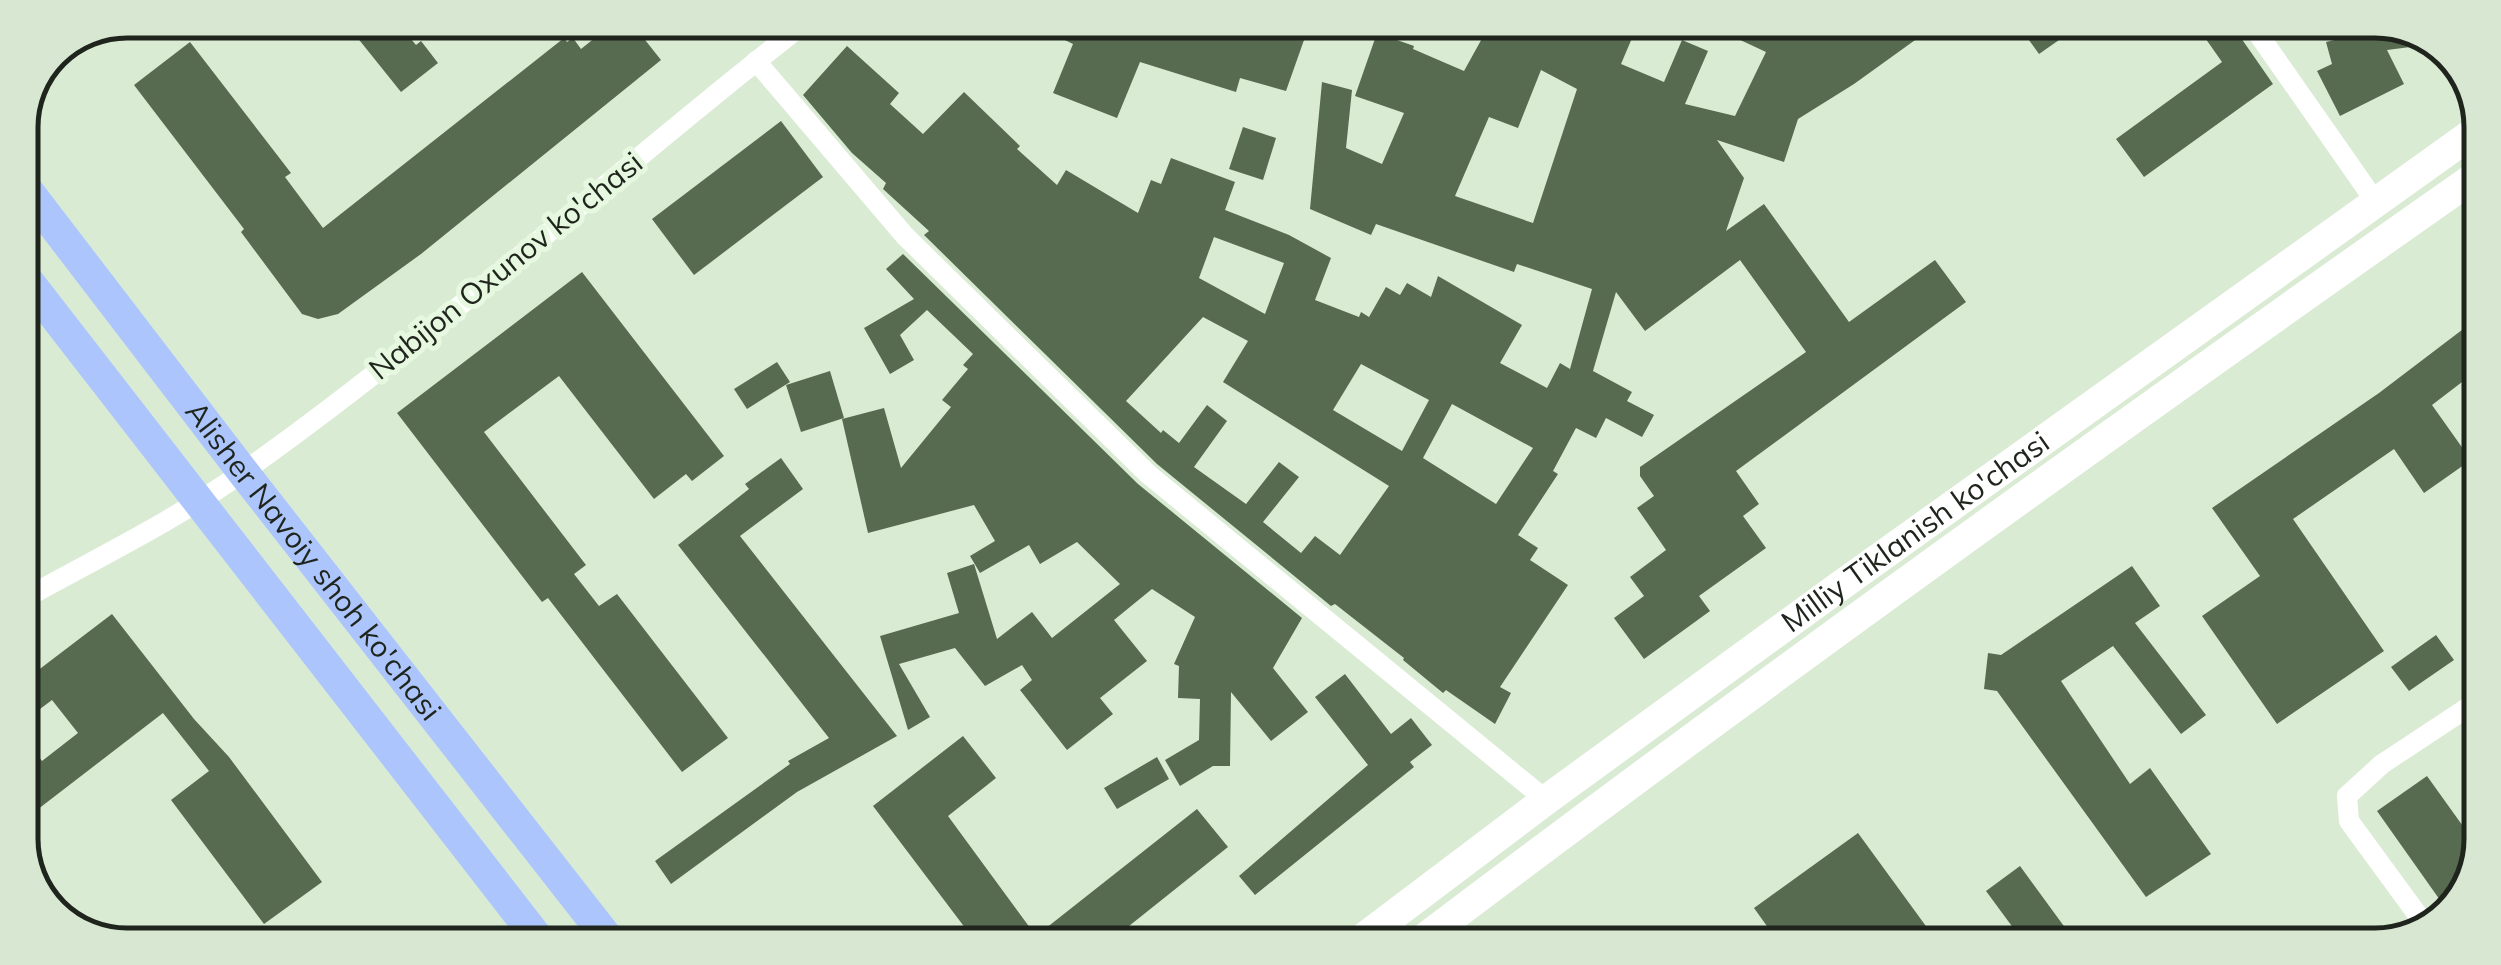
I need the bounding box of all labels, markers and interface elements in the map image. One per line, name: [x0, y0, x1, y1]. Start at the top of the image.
street label: Nabijon Oxunov ko'chasi: [361, 143, 650, 387]
street label: Alisher Navoiy shoh ko'chasi: [178, 393, 450, 728]
street label: Milliy Tiklanish ko'chasi: [1774, 422, 2056, 640]

